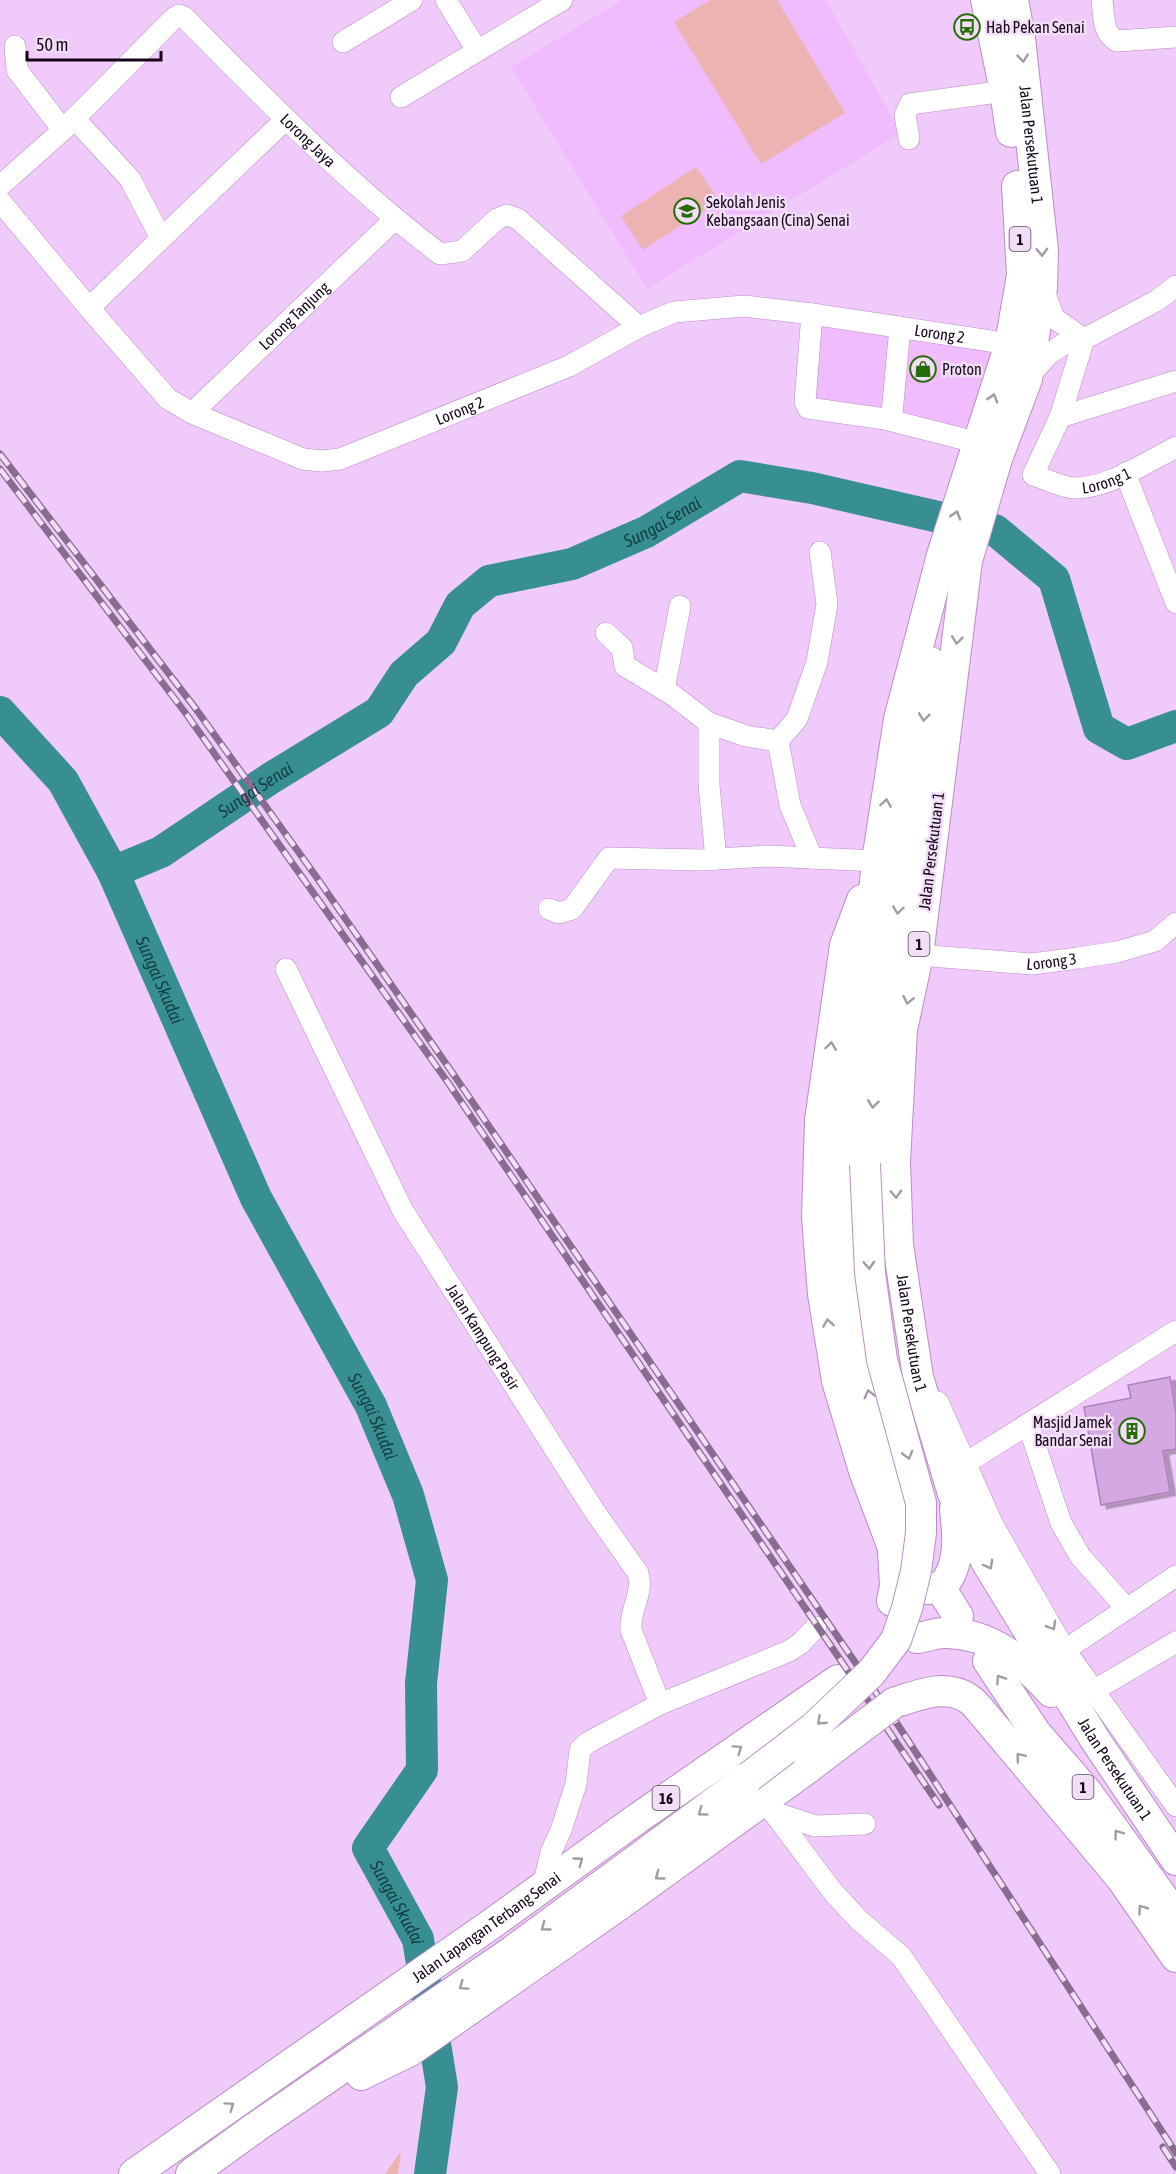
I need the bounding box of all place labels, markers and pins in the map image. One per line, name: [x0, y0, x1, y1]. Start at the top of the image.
bus stop icon: Hab Pekan Senai: [952, 12, 982, 42]
place label: Hab Pekan Senai: [986, 18, 1085, 36]
place label: Sekolah Jenis Kebangsaan (Cina) Senai: [706, 193, 850, 230]
school or university icon: Sekolah Jenis Kebangsaan (Cina) Senai: [672, 196, 702, 226]
shop icon: Proton: [908, 354, 938, 384]
place label: Proton: [942, 360, 982, 378]
place label: Masjid Jamek Bandar Senai: [1033, 1413, 1112, 1449]
building icon: Masjid Jamek Bandar Senai: [1117, 1416, 1147, 1446]

